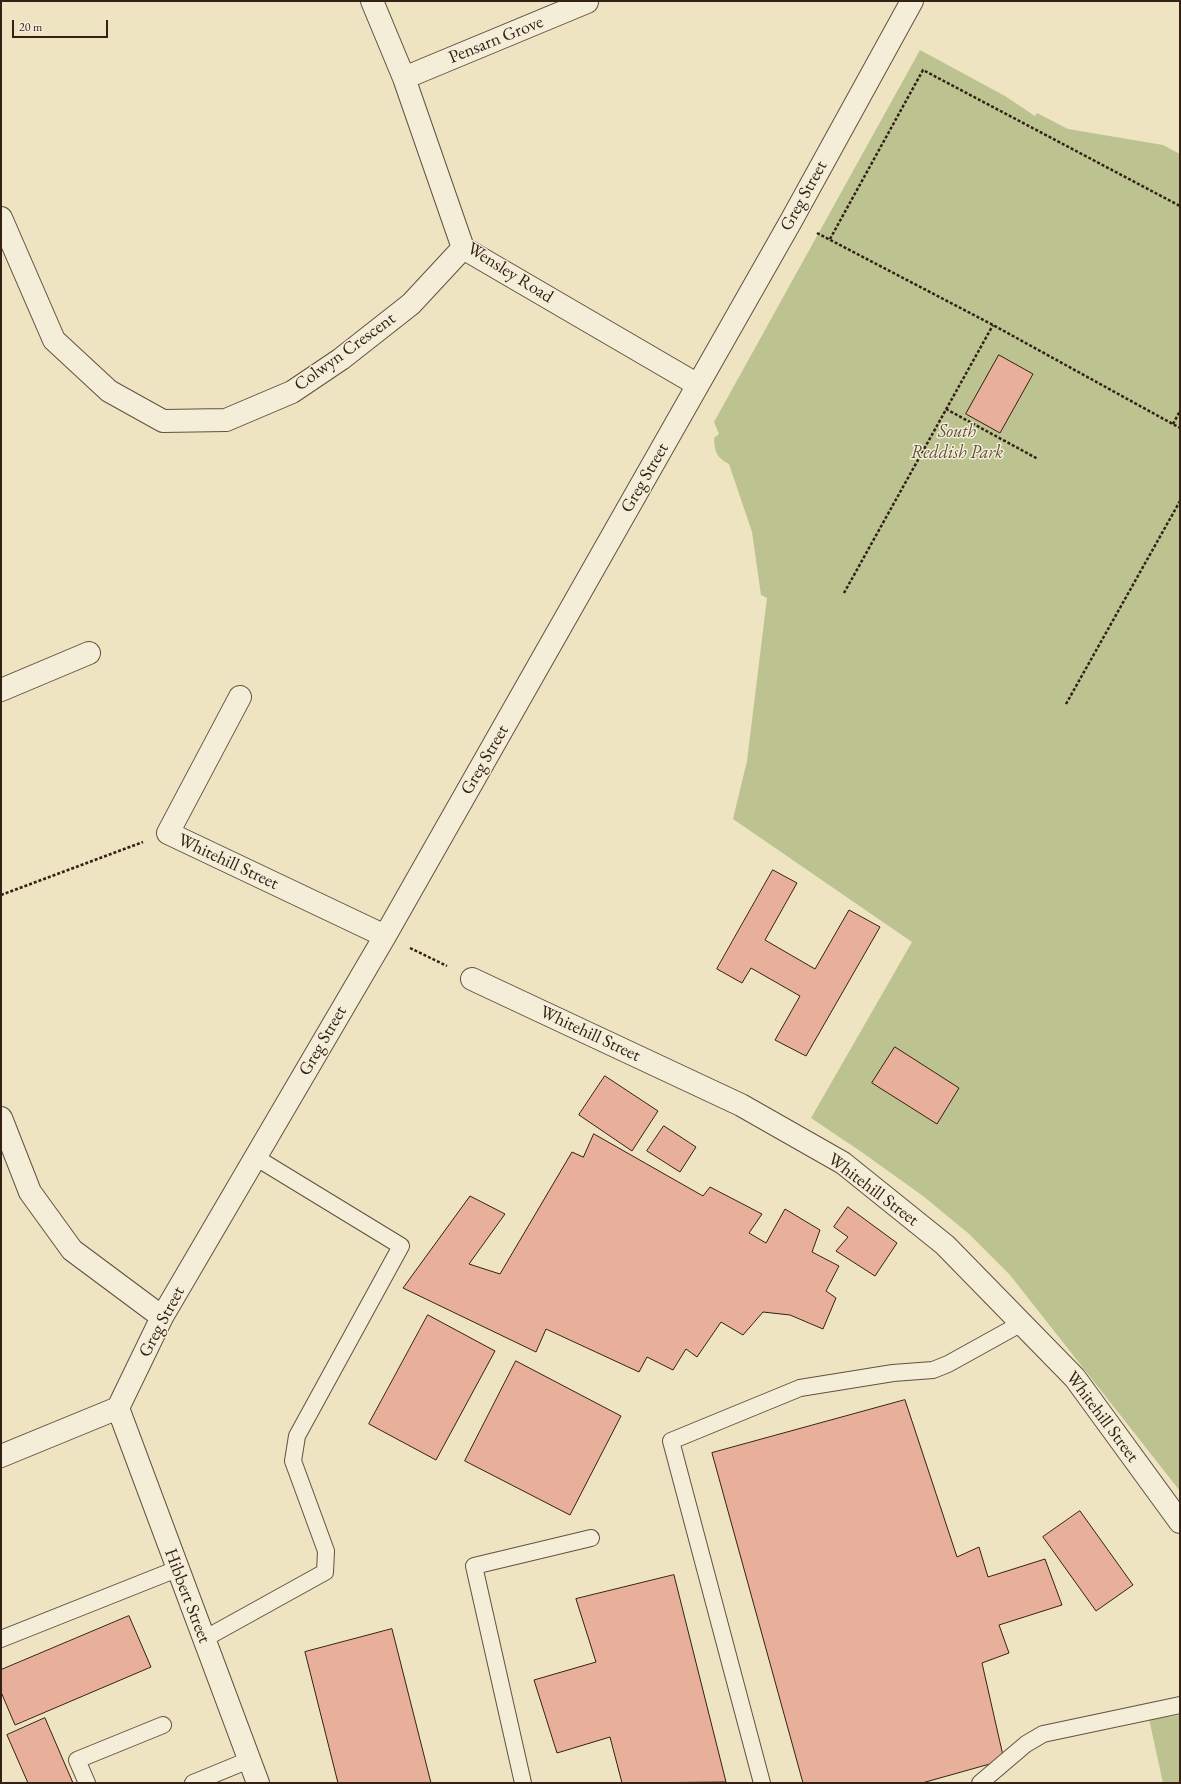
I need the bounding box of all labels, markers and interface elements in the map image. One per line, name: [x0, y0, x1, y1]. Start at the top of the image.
street label: Pensarn Grove: [446, 11, 546, 69]
scale bar: [14, 12, 110, 38]
text: 20 m: [19, 19, 42, 35]
street label: Greg Street: [776, 157, 832, 235]
street label: Wensley Road: [463, 238, 557, 308]
street label: Colwyn Crescent: [290, 308, 400, 396]
park label: South Reddish Park: [911, 421, 1003, 464]
street label: Greg Street: [616, 439, 674, 517]
street label: Greg Street: [456, 721, 514, 799]
street label: Whitehill Street: [174, 829, 282, 895]
street label: Whitehill Street: [536, 1001, 644, 1067]
street label: Greg Street: [294, 1002, 352, 1080]
street label: Whitehill Street: [823, 1149, 923, 1231]
street label: Greg Street: [134, 1283, 190, 1361]
street label: Whitehill Street: [1061, 1367, 1143, 1467]
street label: Hibbert Street: [159, 1546, 215, 1646]

